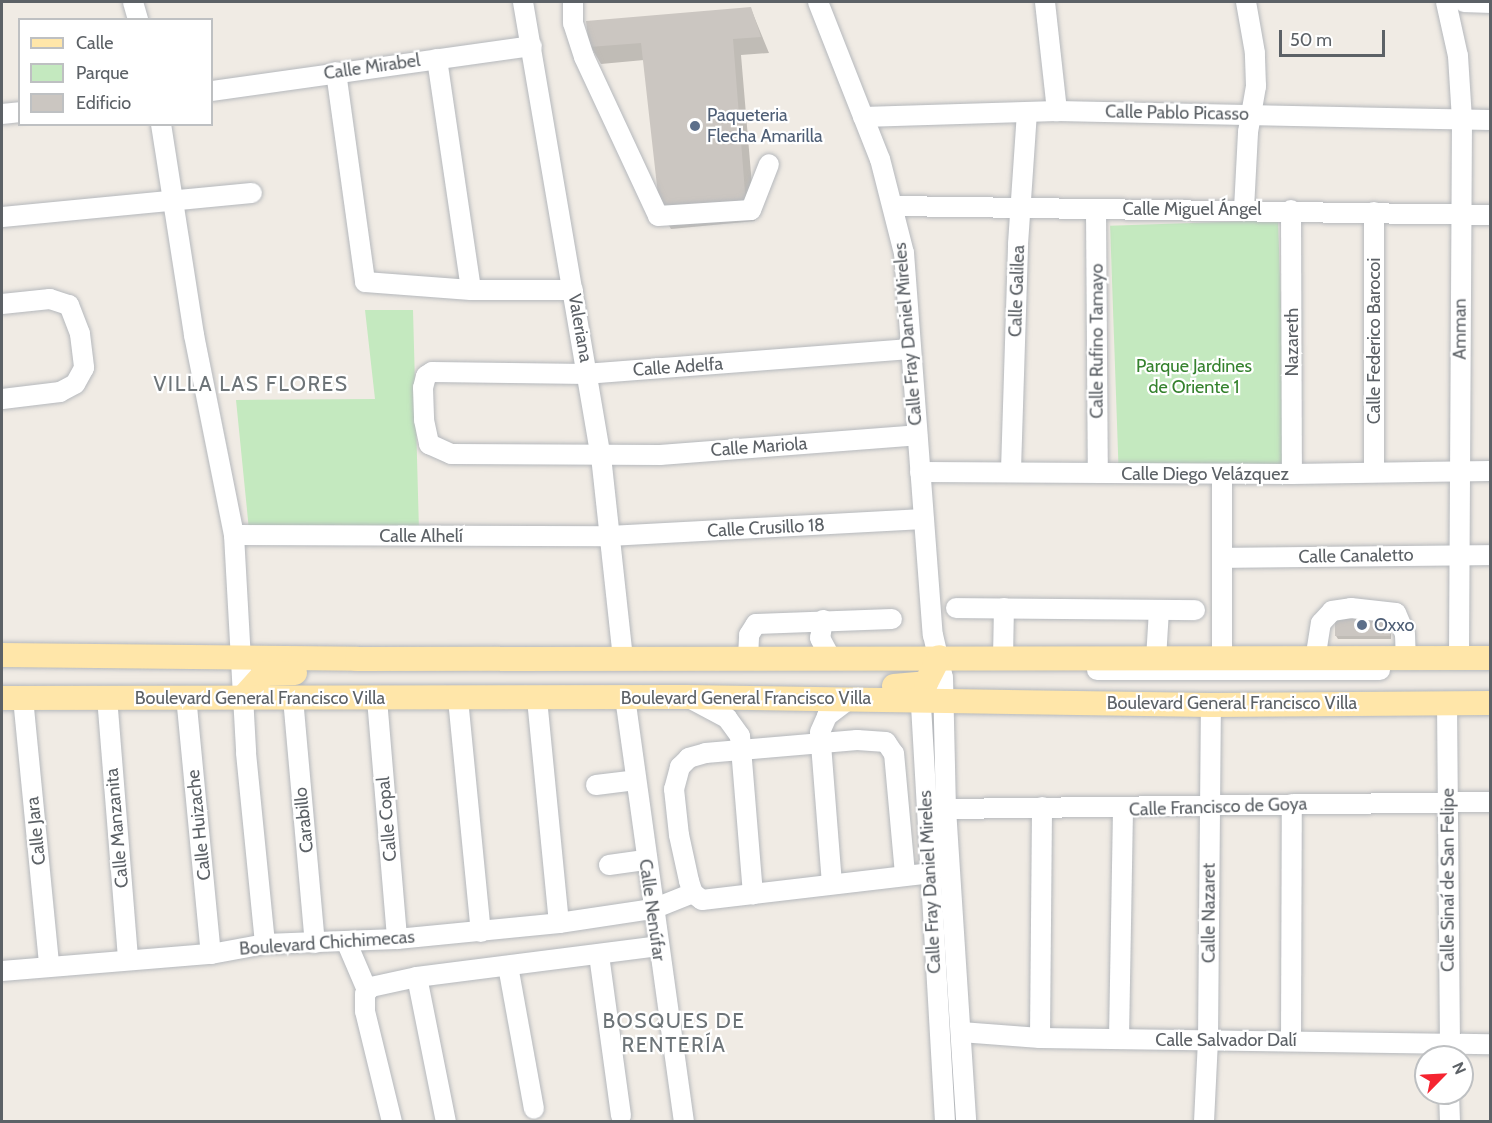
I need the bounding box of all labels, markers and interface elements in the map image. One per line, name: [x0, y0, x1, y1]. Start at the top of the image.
legend: [18, 18, 213, 126]
scale bar: [1282, 18, 1388, 56]
text: 50 m: [1290, 29, 1332, 51]
text: Calle: [76, 32, 113, 54]
street label: Calle Mirabel: [322, 50, 422, 84]
text: Parque: [76, 62, 129, 84]
text: Edificio: [76, 92, 131, 114]
street label: Calle Pablo Picasso: [1105, 101, 1249, 125]
place label: Paqueteria Flecha Amarilla: [707, 105, 823, 148]
marker: Paqueteria Flecha Amarilla: [688, 119, 702, 133]
street label: Calle Miguel Ángel: [1122, 198, 1262, 220]
street label: Calle Fray Daniel Mireles: [889, 242, 927, 426]
street label: Calle Galilea: [1005, 245, 1029, 337]
street label: Calle Federico Barocoi: [1363, 258, 1385, 424]
street label: Calle Rufino Tamayo: [1086, 263, 1108, 419]
street label: Valeriana: [563, 292, 597, 364]
street label: Amman: [1449, 298, 1471, 360]
street label: Nazareth: [1281, 308, 1303, 376]
street label: Calle Adelfa: [632, 353, 724, 381]
park label: Parque Jardines de Oriente 1: [1136, 356, 1252, 398]
district label: VILLA LAS FLORES: [153, 371, 349, 397]
street label: Calle Mariola: [710, 433, 808, 461]
street label: Calle Diego Velázquez: [1121, 463, 1289, 485]
street label: Calle Crusillo 18: [707, 514, 825, 542]
street label: Calle Alhelí: [379, 525, 463, 547]
street label: Calle Canaletto: [1298, 544, 1414, 568]
place label: Oxxo: [1374, 614, 1414, 636]
marker: Oxxo: [1355, 618, 1369, 632]
street label: Boulevard General Francisco Villa: [135, 687, 385, 709]
street label: Boulevard General Francisco Villa: [621, 687, 871, 709]
street label: Boulevard General Francisco Villa: [1107, 692, 1357, 714]
street label: Calle Manzanita: [101, 767, 133, 889]
street label: Calle Huizache: [182, 768, 216, 882]
street label: Calle Copal: [373, 776, 401, 862]
street label: Carabillo: [290, 786, 318, 854]
street label: Calle Sinaí de San Felipe: [1437, 788, 1459, 972]
street label: Calle Fray Daniel Mireles: [914, 790, 946, 974]
street label: Calle Francisco de Goya: [1129, 793, 1307, 821]
street label: Calle Jara: [22, 796, 50, 866]
street label: Calle Nenúfar: [634, 858, 670, 962]
street label: Calle Nazaret: [1198, 863, 1220, 963]
street label: Boulevard Chichimecas: [238, 926, 416, 960]
district label: BOSQUES DE RENTERÍA: [603, 1008, 745, 1058]
street label: Calle Salvador Dalí: [1155, 1029, 1297, 1051]
north arrow: [1414, 1045, 1474, 1105]
text: N: [1448, 1059, 1470, 1077]

